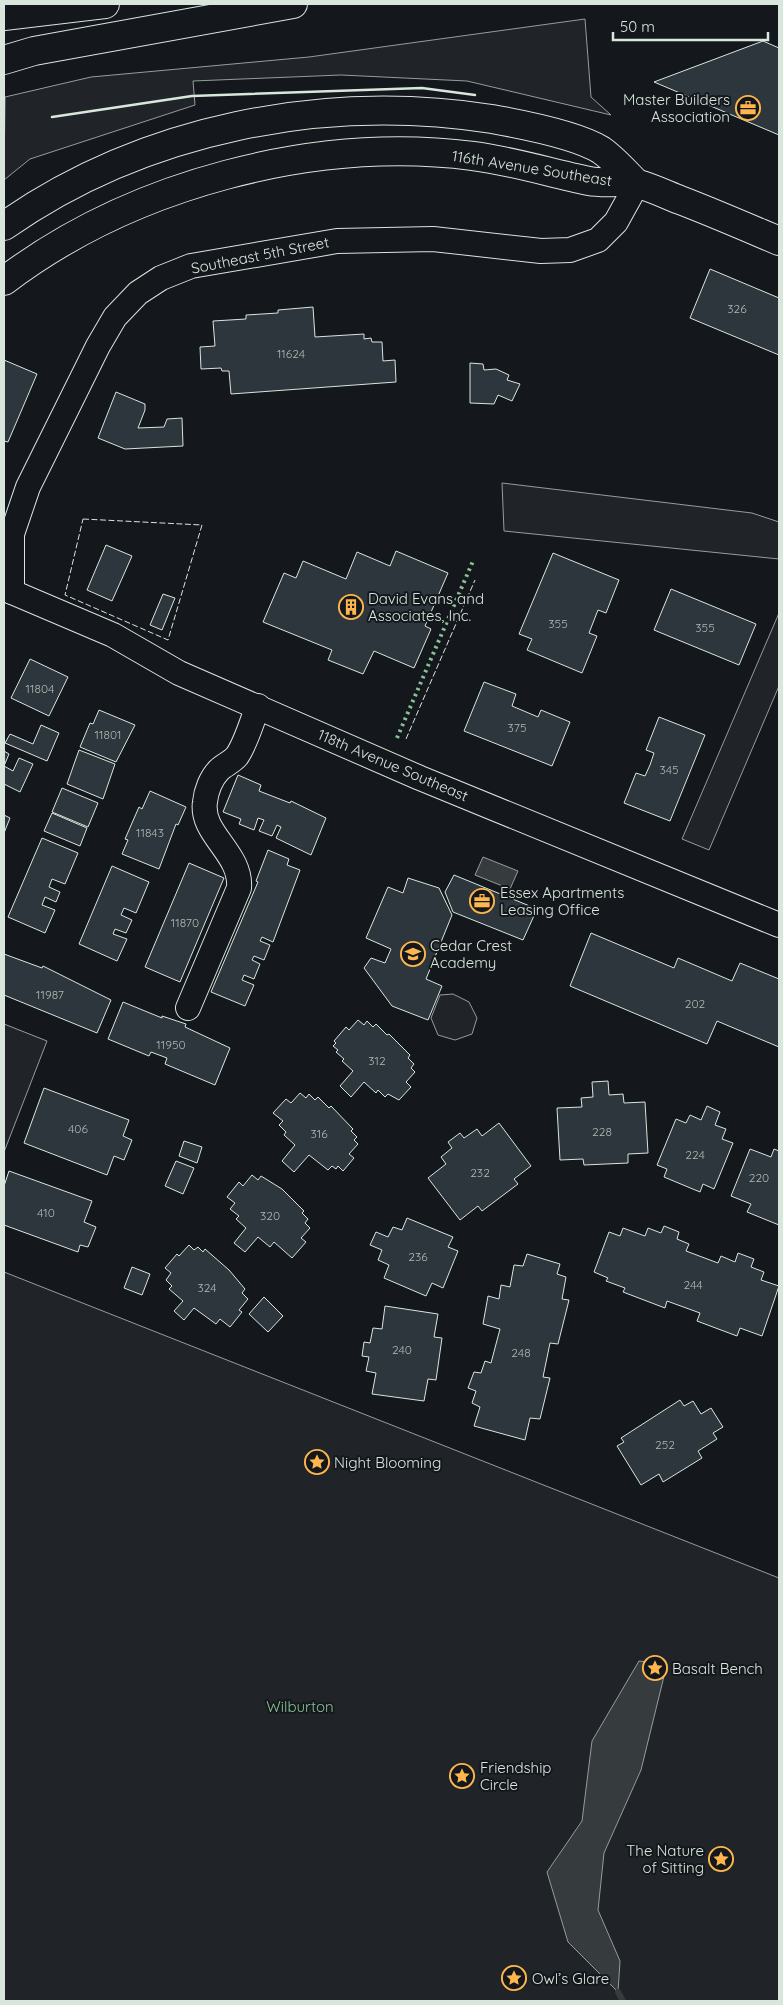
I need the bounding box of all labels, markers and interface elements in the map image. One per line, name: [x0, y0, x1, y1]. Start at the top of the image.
scale bar: [613, 10, 768, 42]
text: 50 m: [620, 17, 655, 36]
place label: Master Builders Association: [623, 90, 730, 126]
office icon: Master Builders Association: [735, 95, 761, 121]
street label: 116th Avenue Southeast: [451, 146, 613, 190]
street label: Southeast 5th Street: [189, 232, 331, 278]
house number: 326: [727, 301, 747, 316]
house number: 11624: [277, 346, 305, 361]
place label: David Evans and Associates, Inc.: [368, 589, 484, 625]
building icon: David Evans and Associates, Inc.: [338, 594, 364, 620]
house number: 355: [548, 616, 568, 631]
house number: 355: [695, 620, 715, 635]
house number: 11804: [26, 681, 54, 696]
house number: 375: [508, 720, 526, 735]
street label: 118th Avenue Southeast: [315, 725, 471, 805]
house number: 11801: [95, 727, 121, 742]
house number: 345: [659, 762, 679, 777]
house number: 11843: [136, 825, 164, 840]
place label: Essex Apartments Leasing Office: [500, 883, 624, 919]
office icon: Essex Apartments Leasing Office: [469, 888, 495, 914]
house number: 11870: [171, 915, 199, 930]
place label: Cedar Crest Academy: [430, 936, 512, 972]
school or university icon: Cedar Crest Academy: [400, 941, 426, 967]
house number: 11987: [36, 987, 64, 1002]
house number: 202: [685, 996, 706, 1011]
house number: 11950: [156, 1037, 186, 1052]
house number: 312: [368, 1053, 386, 1068]
house number: 406: [68, 1121, 89, 1136]
house number: 228: [592, 1124, 612, 1139]
house number: 316: [310, 1126, 328, 1141]
house number: 224: [685, 1147, 705, 1162]
house number: 232: [470, 1165, 490, 1180]
house number: 220: [749, 1170, 769, 1185]
house number: 410: [37, 1205, 55, 1220]
house number: 320: [260, 1208, 280, 1223]
house number: 236: [408, 1249, 428, 1264]
house number: 244: [683, 1277, 703, 1292]
house number: 324: [197, 1280, 217, 1295]
house number: 240: [392, 1342, 412, 1357]
house number: 248: [511, 1345, 531, 1360]
house number: 252: [655, 1437, 675, 1452]
place icon: Night Blooming: [304, 1449, 330, 1475]
place label: Night Blooming: [334, 1453, 441, 1472]
place icon: Basalt Bench: [642, 1655, 668, 1681]
place label: Basalt Bench: [672, 1659, 763, 1678]
park label: Wilburton: [266, 1697, 334, 1716]
place label: Friendship Circle: [480, 1758, 551, 1794]
place icon: Friendship Circle: [449, 1763, 475, 1789]
place label: The Nature of Sitting: [626, 1841, 704, 1877]
place icon: The Nature of Sitting: [708, 1846, 734, 1872]
place icon: Owl’s Glare: [501, 1965, 527, 1991]
place label: Owl’s Glare: [532, 1969, 609, 1988]

